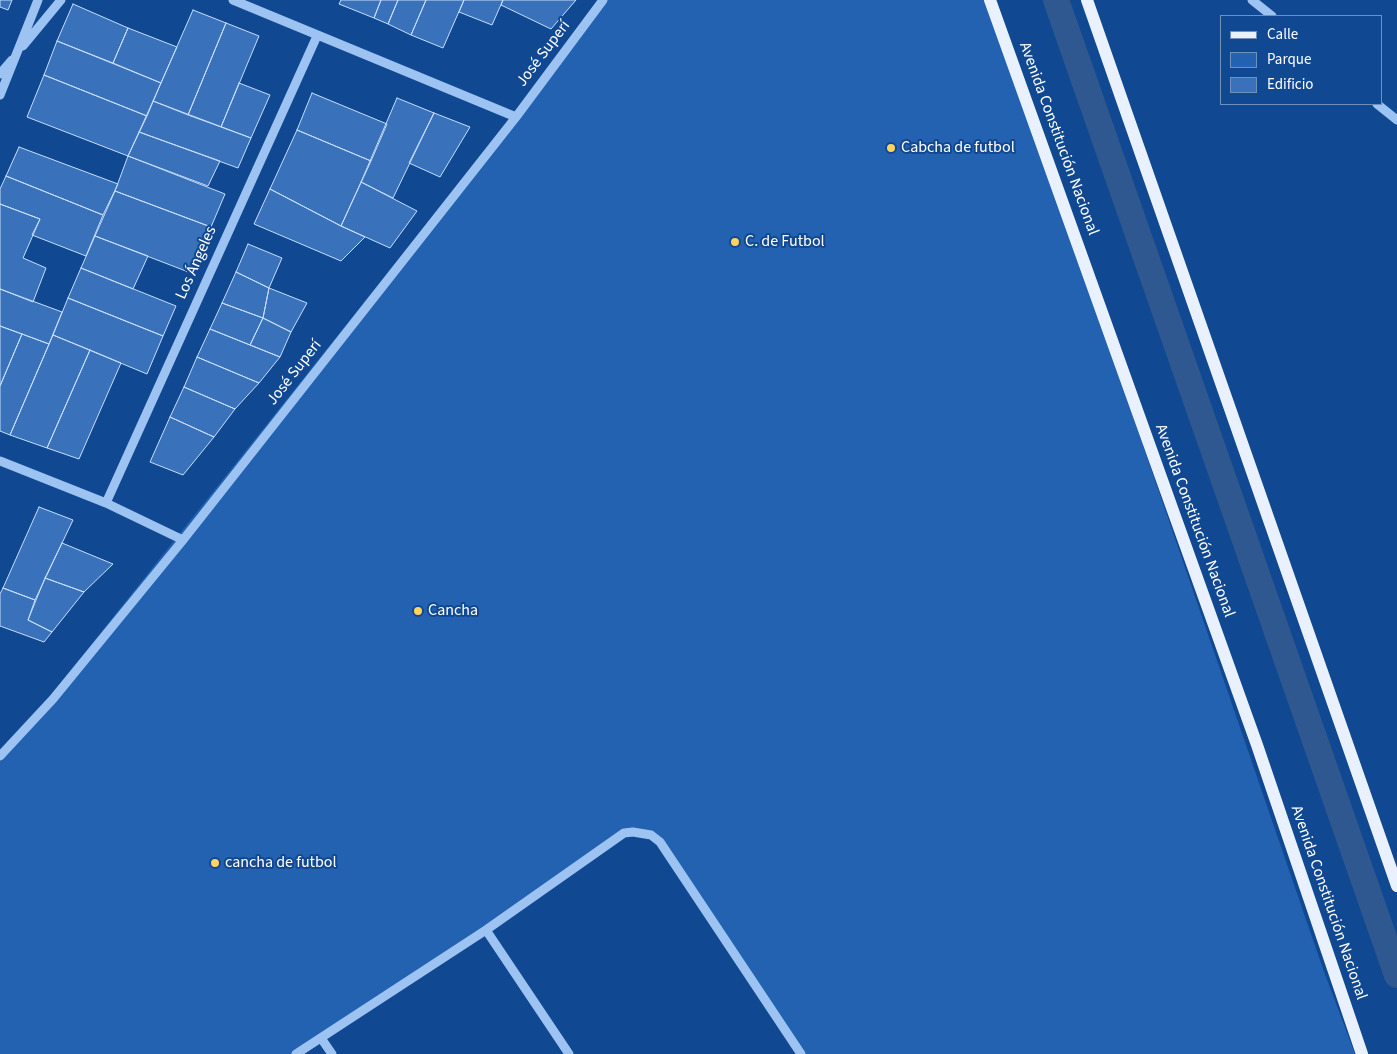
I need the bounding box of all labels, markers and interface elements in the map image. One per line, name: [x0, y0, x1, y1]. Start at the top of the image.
legend: [1220, 15, 1382, 105]
street label: José Superí: [513, 17, 575, 91]
text: Calle: [1267, 24, 1298, 45]
street label: Avenida Constitución Nacional: [1014, 40, 1102, 238]
text: Parque: [1267, 49, 1311, 70]
text: Edificio: [1267, 74, 1314, 95]
place label: Cabcha de futbol: [901, 138, 1015, 158]
marker: Cabcha de futbol: [885, 142, 897, 154]
street label: Los Ángeles: [172, 223, 222, 303]
place label: C. de Futbol: [745, 232, 825, 252]
marker: C. de Futbol: [729, 236, 741, 248]
street label: José Superí: [264, 336, 326, 410]
street label: Avenida Constitución Nacional: [1150, 422, 1238, 620]
place label: Cancha: [428, 601, 478, 621]
marker: Cancha: [412, 605, 424, 617]
street label: Avenida Constitución Nacional: [1286, 803, 1370, 1003]
place label: cancha de futbol: [225, 853, 337, 873]
marker: cancha de futbol: [209, 857, 221, 869]

